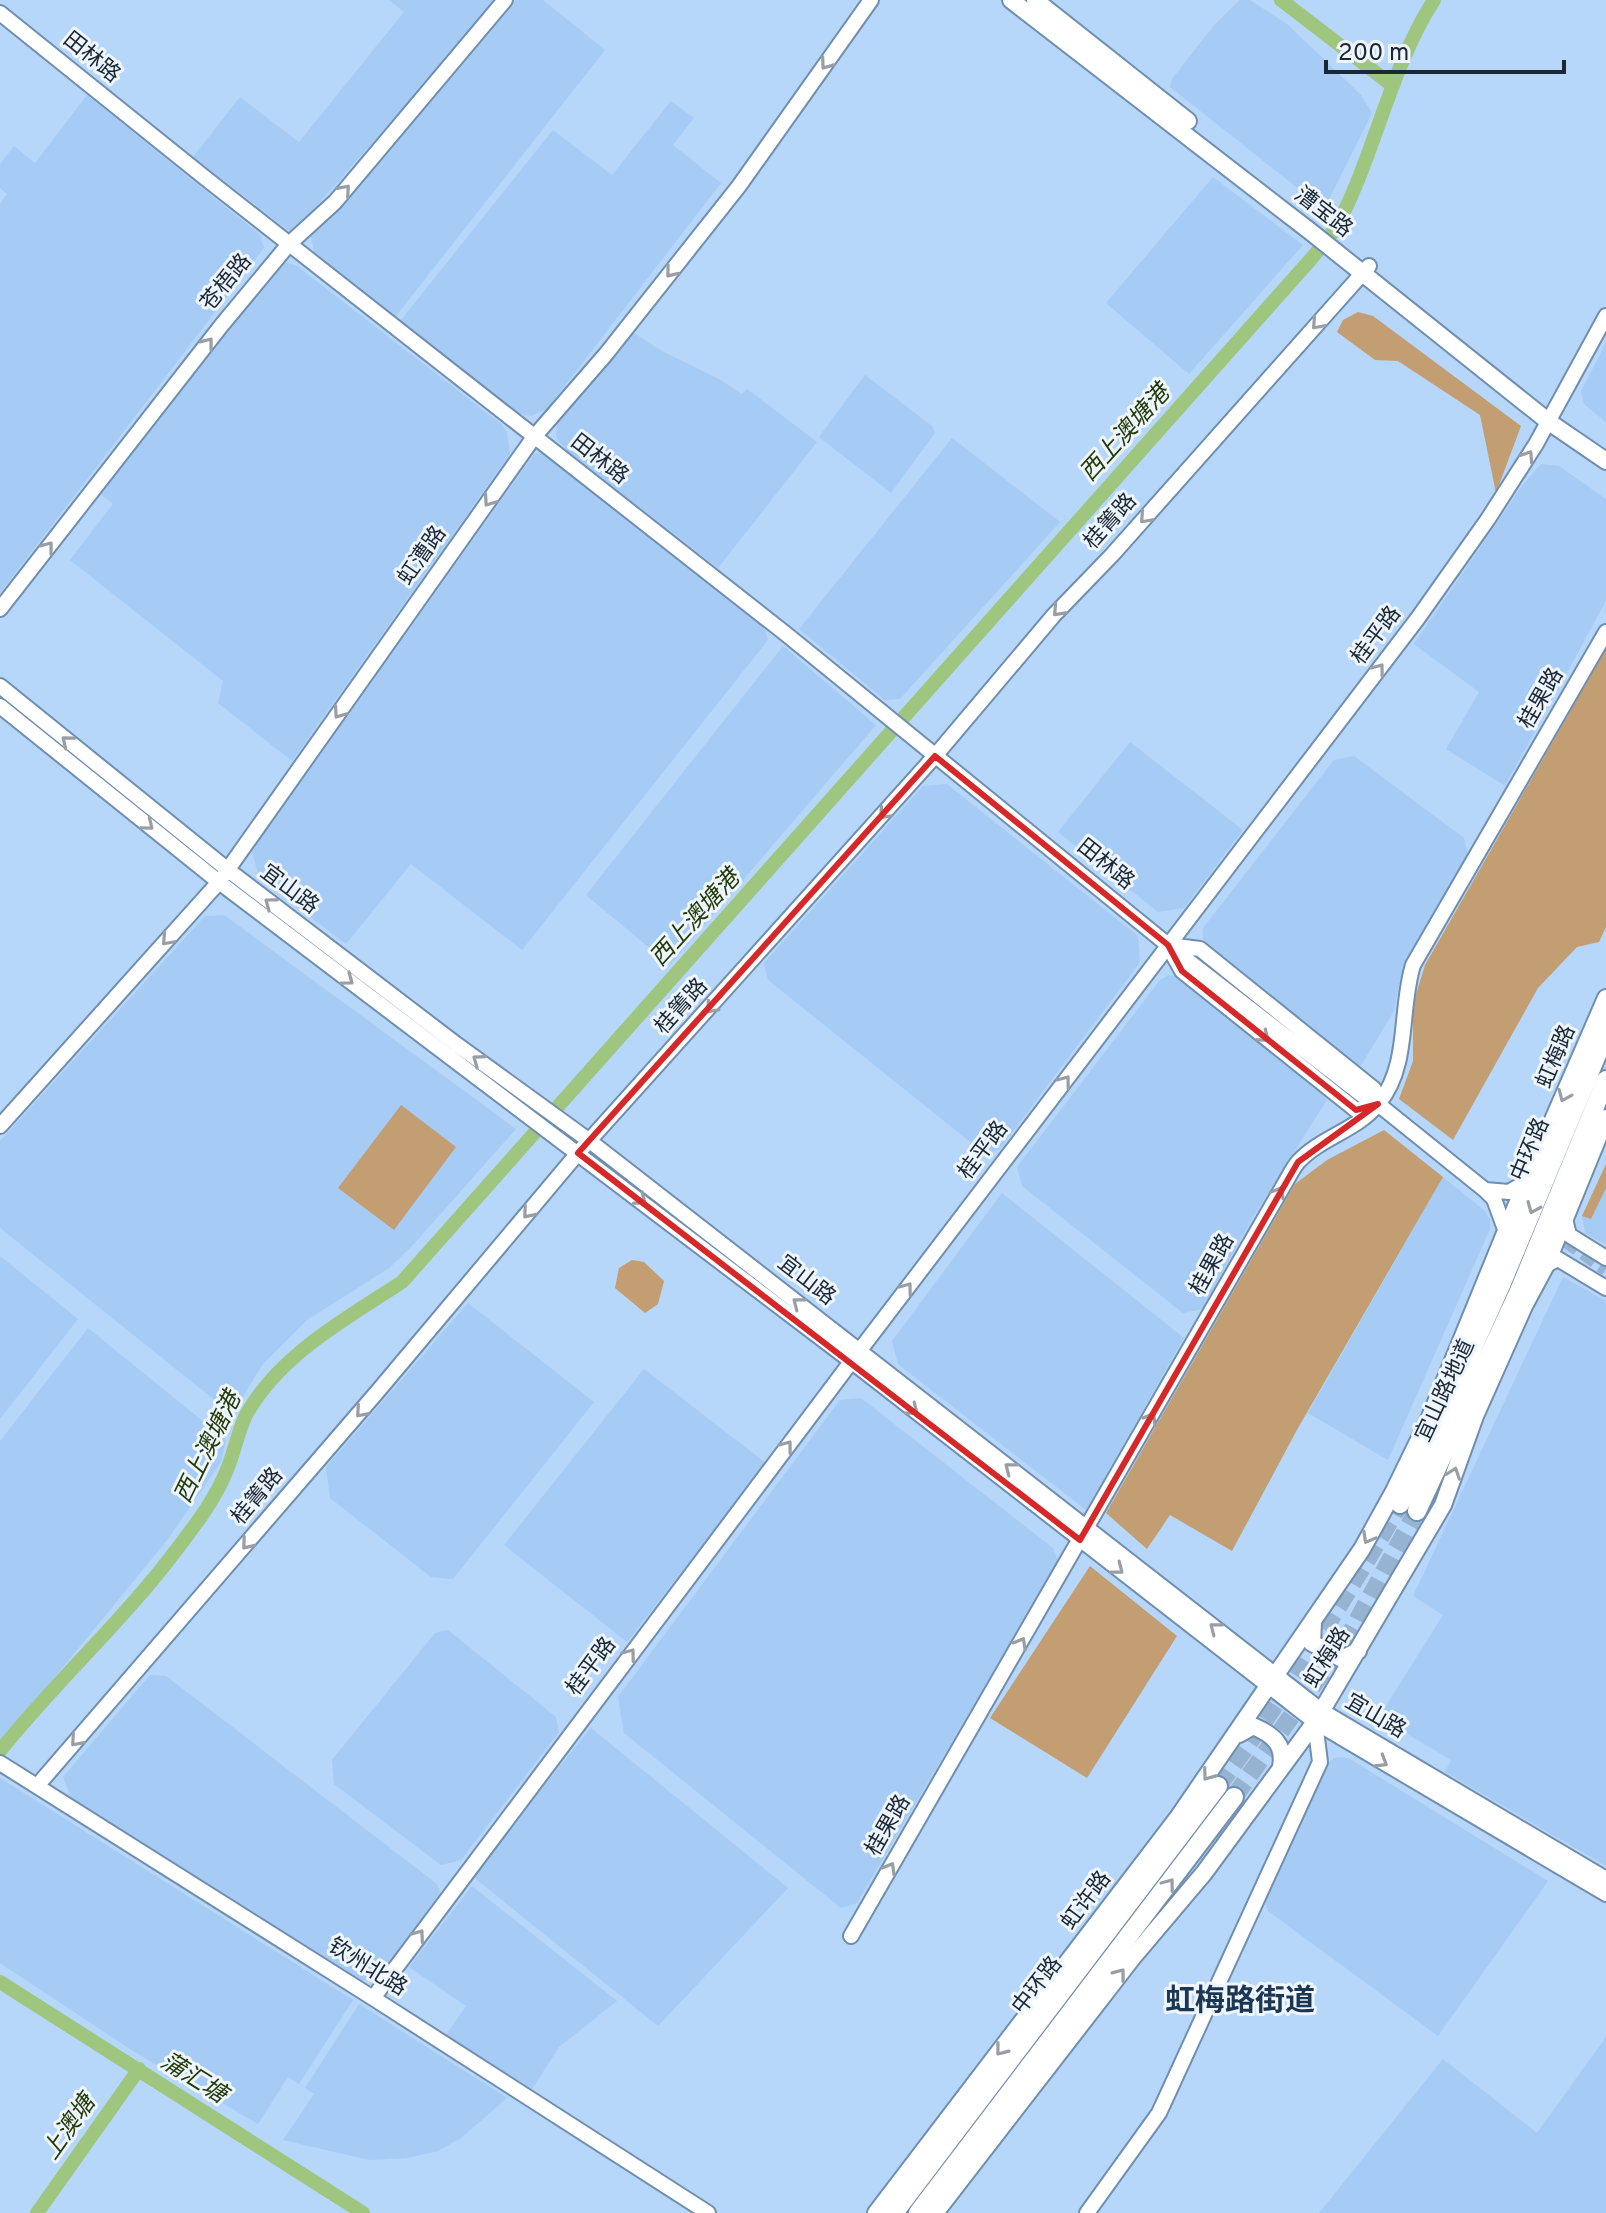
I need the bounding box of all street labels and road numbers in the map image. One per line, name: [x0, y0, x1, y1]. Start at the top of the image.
street label: 田林路: [57, 27, 125, 89]
street label: 漕宝路: [1289, 182, 1357, 244]
street label: 苍梧路: [196, 249, 258, 317]
street label: 田林路: [565, 429, 633, 491]
street label: 桂箐路: [1079, 488, 1143, 556]
street label: 虹漕路: [393, 521, 453, 591]
street label: 桂平路: [1346, 602, 1408, 670]
street label: 桂果路: [1514, 664, 1570, 734]
street label: 田林路: [1071, 834, 1139, 896]
street label: 宜山路: [255, 859, 323, 921]
street label: 桂箐路: [650, 973, 714, 1041]
street label: 虹梅路: [1532, 1021, 1582, 1093]
street label: 中环路: [1506, 1114, 1556, 1186]
street label: 桂平路: [953, 1117, 1015, 1185]
street label: 桂果路: [1185, 1230, 1241, 1300]
street label: 宜山路: [772, 1250, 840, 1312]
street label: 宜山路地道: [1411, 1335, 1481, 1447]
street label: 桂箐路: [226, 1463, 290, 1531]
street label: 虹梅路: [1299, 1623, 1357, 1693]
street label: 桂平路: [561, 1633, 623, 1701]
street label: 宜山路: [1340, 1689, 1410, 1745]
street label: 桂果路: [861, 1791, 917, 1861]
street label: 虹许路: [1056, 1867, 1118, 1935]
street label: 钦州北路: [323, 1933, 411, 2003]
street label: 中环路: [1007, 1952, 1069, 2020]

